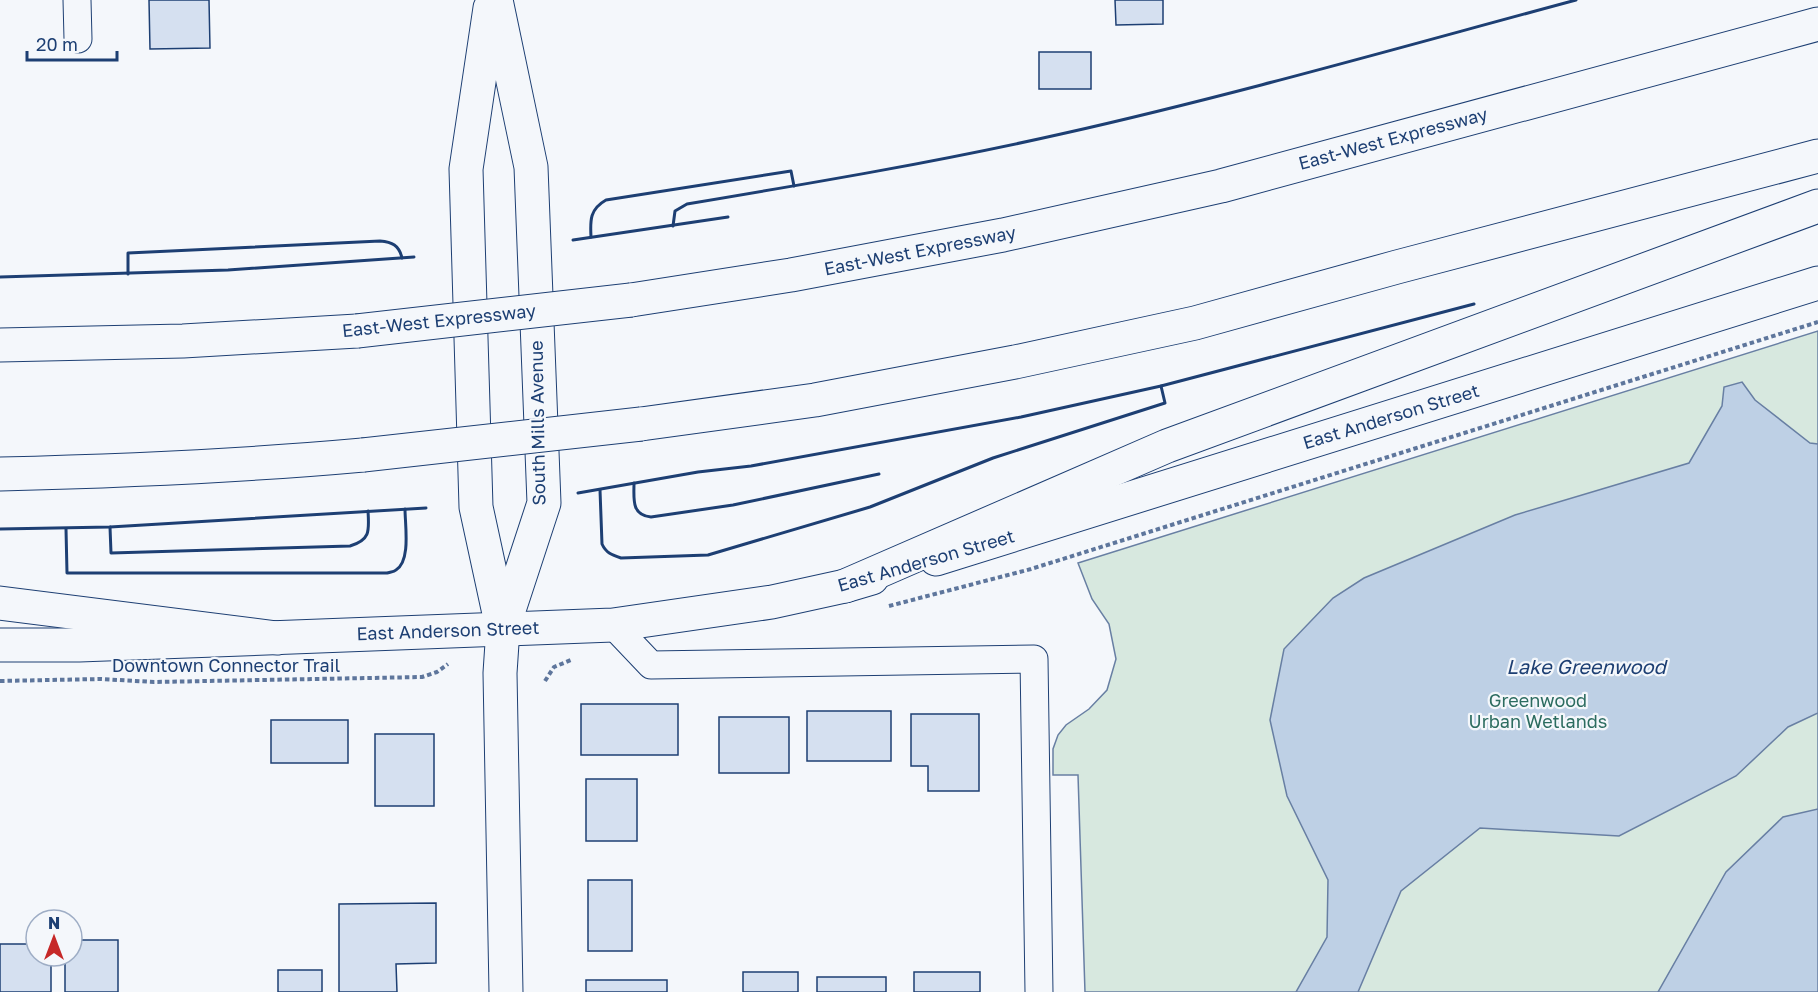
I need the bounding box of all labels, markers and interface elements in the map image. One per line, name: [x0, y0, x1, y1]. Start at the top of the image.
scale bar: [27, 24, 117, 62]
text: 20 m: [36, 33, 78, 55]
street label: East-West Expressway: [1296, 102, 1490, 174]
street label: East-West Expressway: [822, 221, 1018, 279]
street label: East-West Expressway: [341, 299, 537, 341]
street label: South Mills Avenue: [525, 340, 549, 506]
street label: East Anderson Street: [1300, 379, 1481, 453]
street label: East Anderson Street: [835, 524, 1017, 596]
street label: East Anderson Street: [356, 616, 540, 644]
street label: Downtown Connector Trail: [112, 654, 341, 676]
water label: Lake Greenwood: [1506, 654, 1669, 678]
park label: Greenwood Urban Wetlands: [1469, 689, 1607, 732]
north arrow: [24, 908, 84, 968]
text: N: [48, 913, 60, 933]

